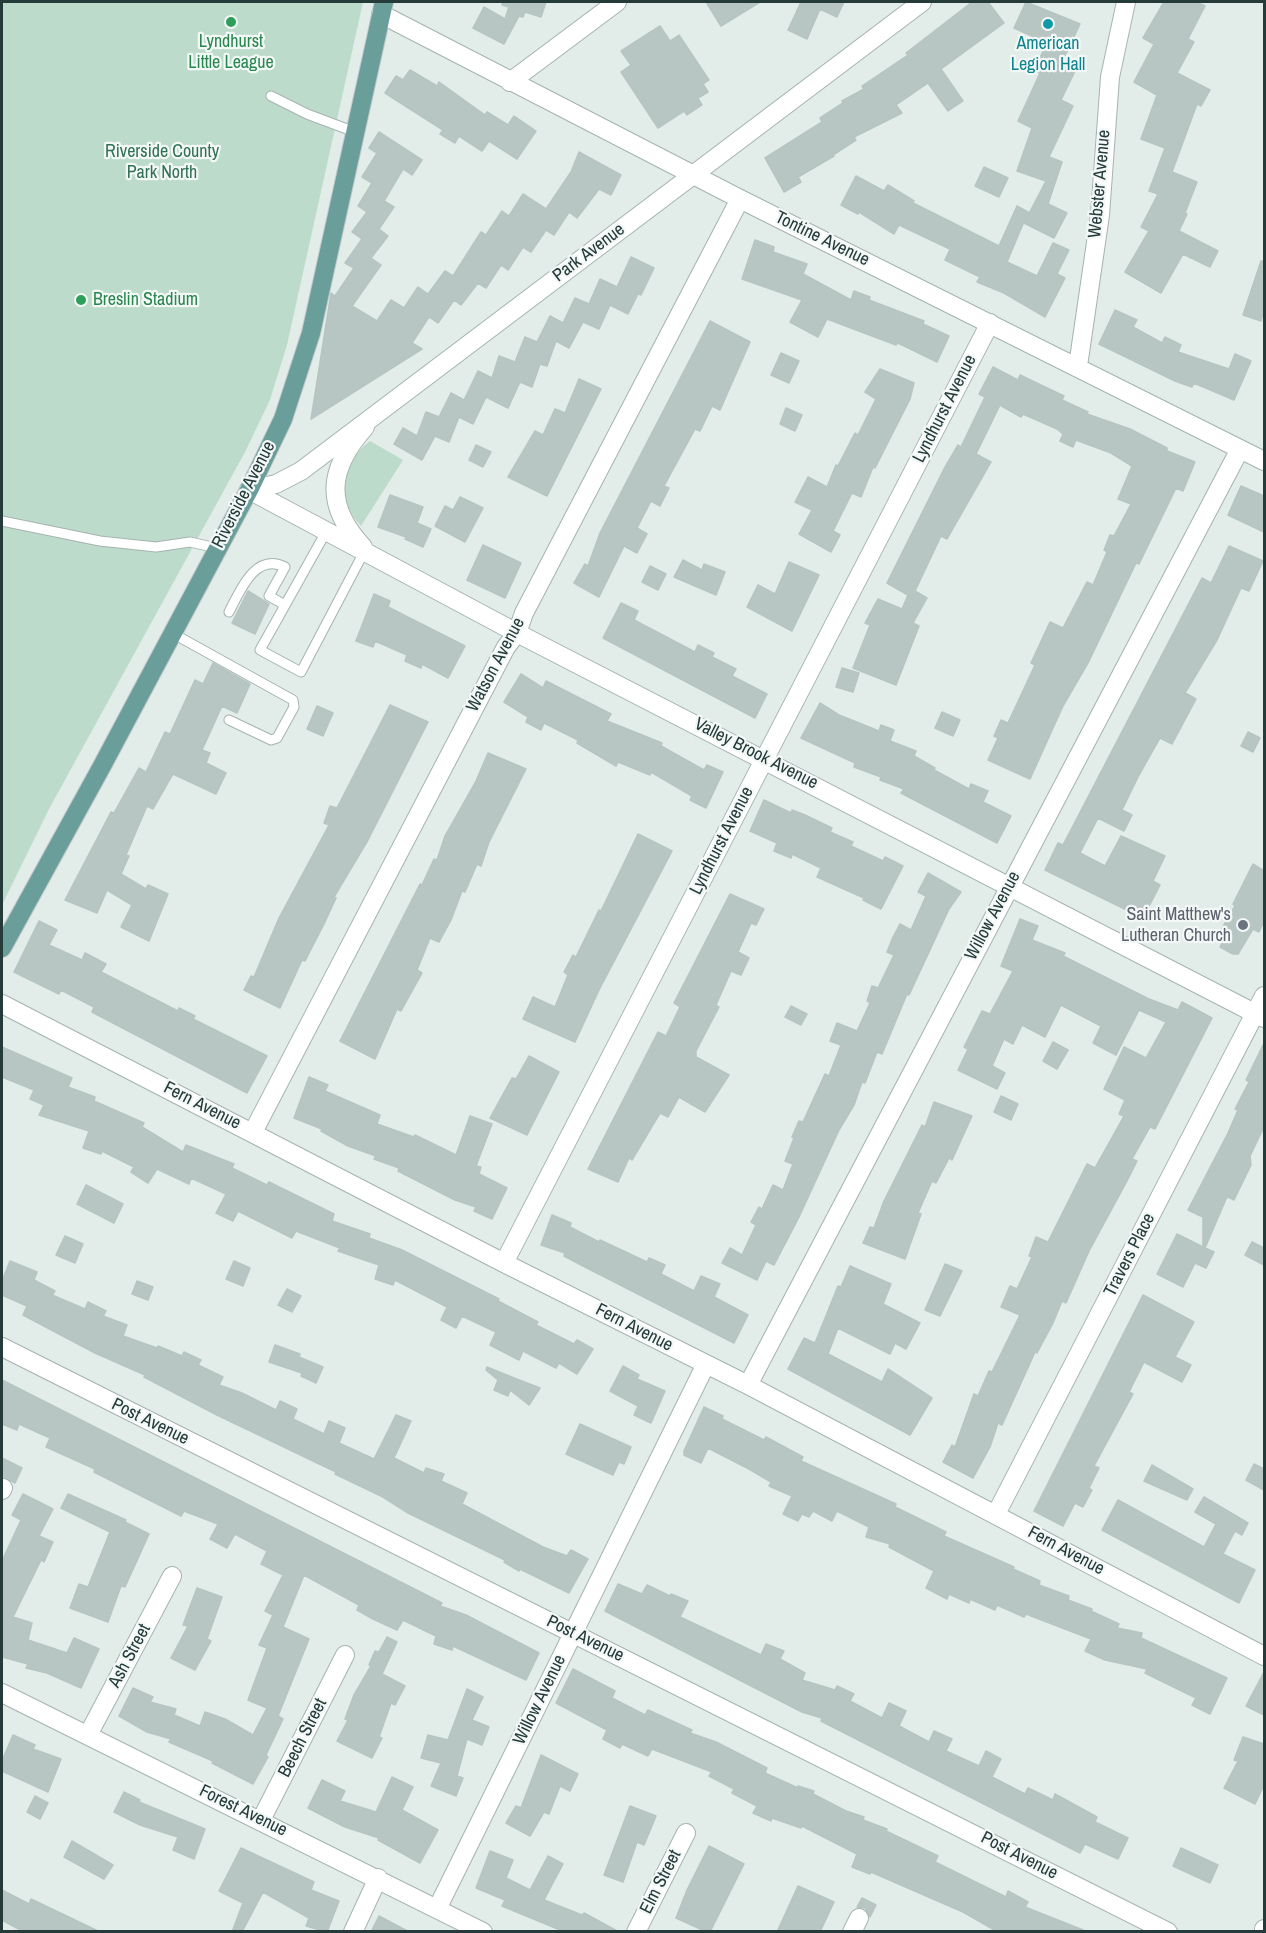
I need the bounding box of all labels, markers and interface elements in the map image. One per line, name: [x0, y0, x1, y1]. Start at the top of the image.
marker: Lyndhurst Little League: [224, 15, 238, 29]
marker: American Legion Hall: [1041, 17, 1055, 31]
place label: Lyndhurst Little League: [188, 31, 274, 74]
place label: American Legion Hall: [1011, 33, 1085, 76]
street label: Webster Avenue: [1085, 129, 1115, 239]
park label: Riverside County Park North: [105, 141, 219, 184]
street label: Tontine Avenue: [771, 207, 873, 271]
street label: Park Avenue: [549, 219, 629, 287]
place label: Breslin Stadium: [93, 289, 198, 311]
marker: Breslin Stadium: [74, 293, 88, 307]
street label: Lyndhurst Avenue: [909, 351, 981, 467]
street label: Riverside Avenue: [208, 438, 280, 552]
street label: Watson Avenue: [462, 614, 530, 716]
street label: Valley Brook Avenue: [691, 714, 821, 794]
street label: Lyndhurst Avenue: [686, 783, 758, 899]
street label: Willow Avenue: [961, 868, 1025, 964]
place label: Saint Matthew's Lutheran Church: [1121, 904, 1231, 946]
marker: Saint Matthew's Lutheran Church: [1236, 918, 1250, 932]
street label: Fern Avenue: [160, 1077, 244, 1135]
street label: Travers Place: [1100, 1210, 1160, 1300]
street label: Fern Avenue: [592, 1299, 676, 1357]
street label: Post Avenue: [108, 1394, 192, 1450]
street label: Fern Avenue: [1024, 1522, 1108, 1580]
street label: Post Avenue: [543, 1611, 627, 1667]
street label: Ash Street: [104, 1621, 156, 1691]
street label: Willow Avenue: [509, 1652, 571, 1748]
street label: Beech Street: [274, 1695, 332, 1781]
street label: Forest Avenue: [196, 1780, 290, 1842]
street label: Post Avenue: [977, 1827, 1061, 1885]
street label: Elm Street: [636, 1846, 686, 1918]

